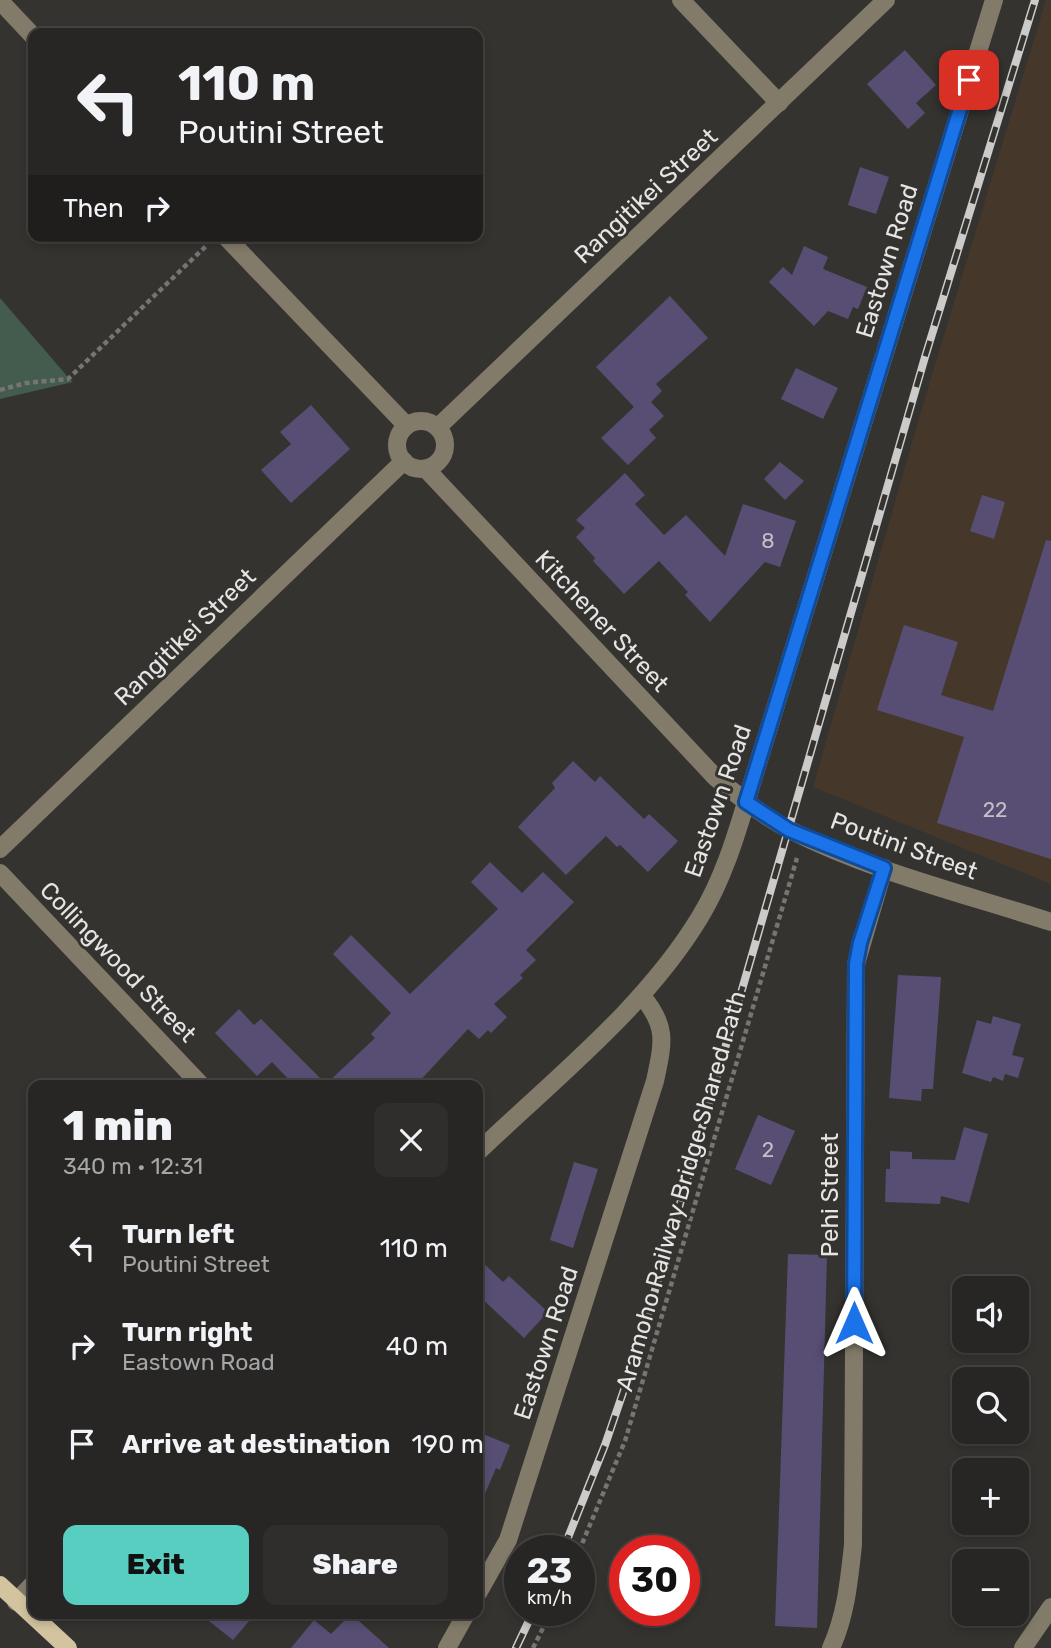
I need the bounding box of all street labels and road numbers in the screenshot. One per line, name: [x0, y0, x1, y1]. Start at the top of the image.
street label: Rangitikei Street: [569, 123, 723, 269]
street label: Eastown Road: [850, 181, 924, 341]
street label: Kitchener Street: [529, 545, 675, 697]
street label: Rangitikei Street: [109, 563, 261, 711]
street label: Eastown Road: [679, 721, 757, 881]
street label: Poutini Street: [827, 806, 981, 886]
street label: Collingwood Street: [34, 876, 202, 1048]
street label: Aramoho Railway Bridge Shared Path: [610, 988, 752, 1394]
street label: Pehi Street: [816, 1133, 844, 1257]
street label: Eastown Road: [508, 1263, 584, 1423]

